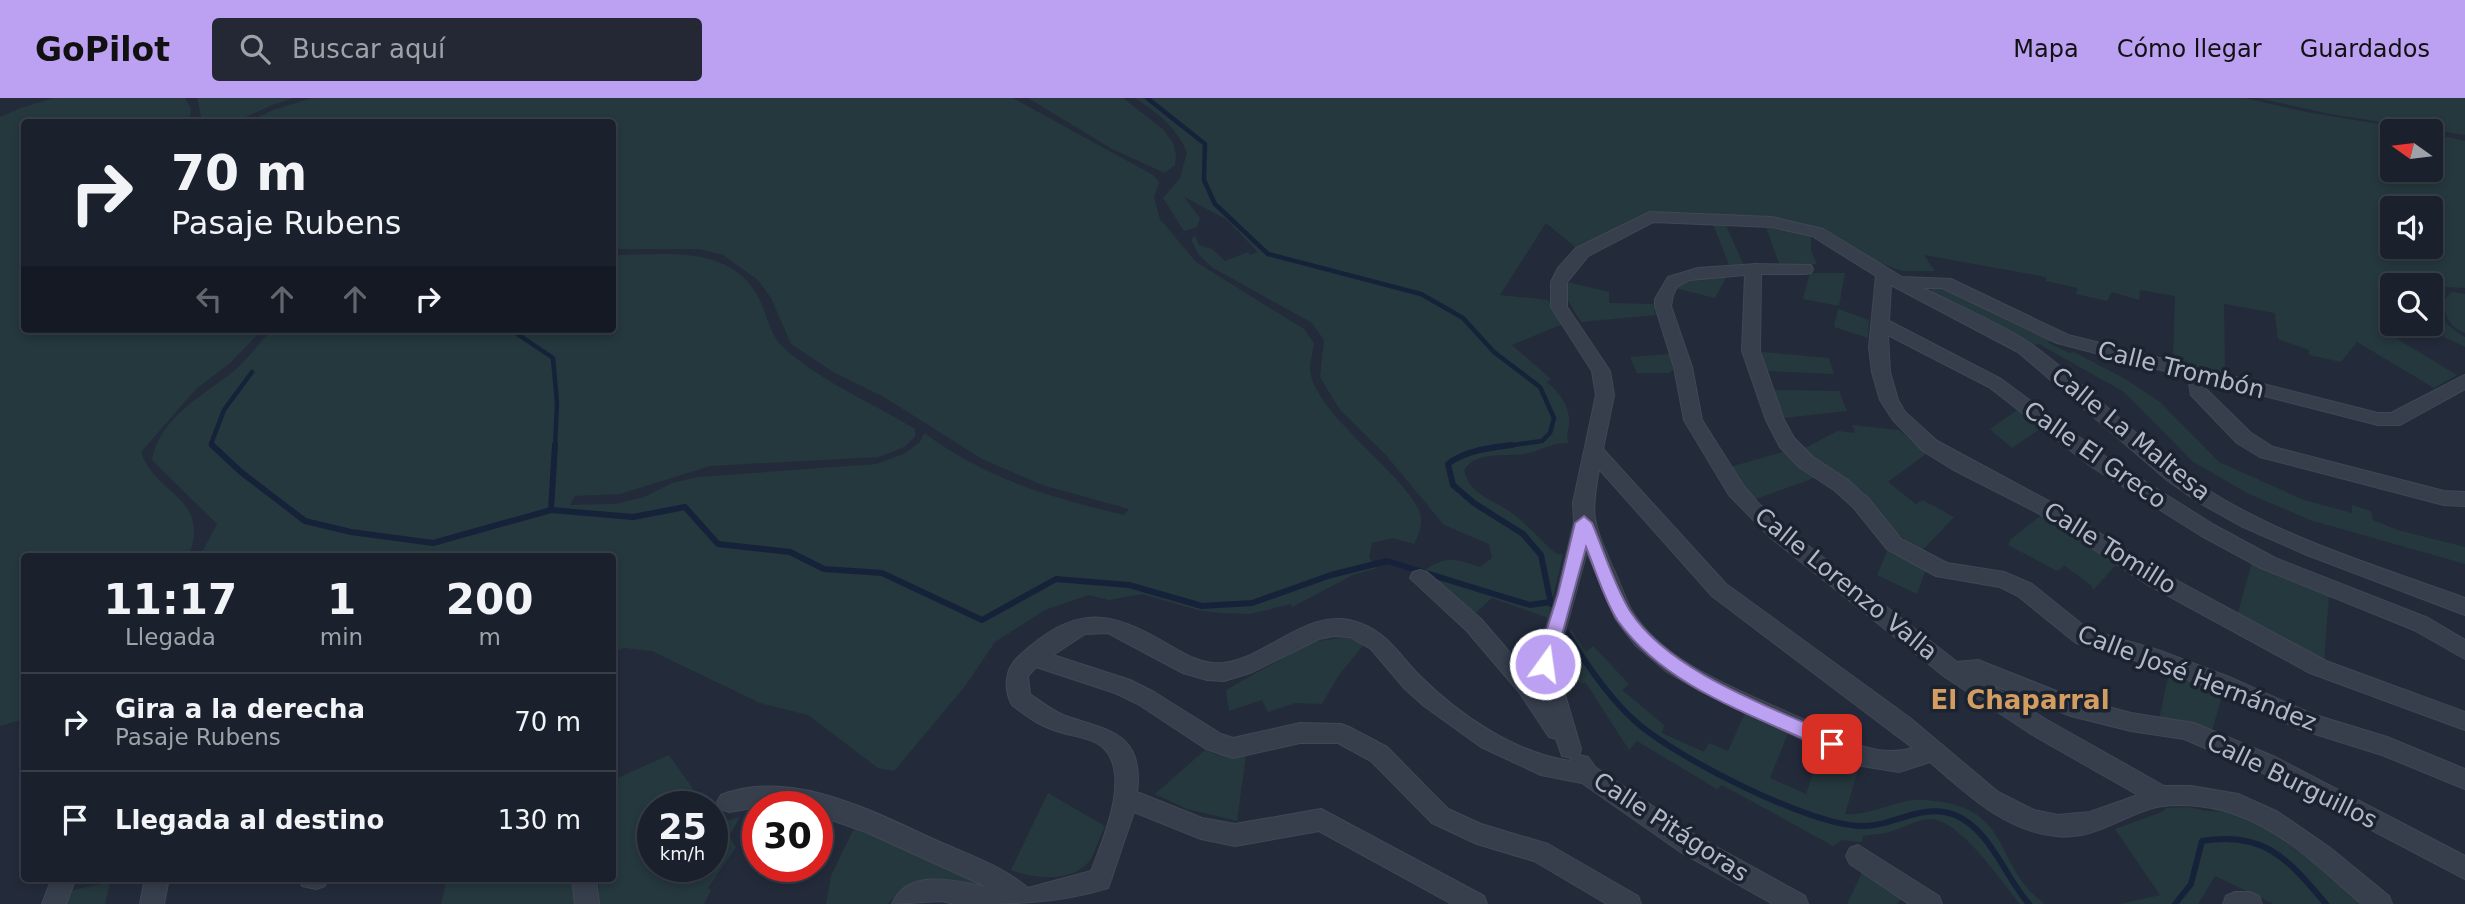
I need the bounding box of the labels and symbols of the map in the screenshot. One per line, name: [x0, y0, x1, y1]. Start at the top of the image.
north arrow: [2380, 119, 2443, 182]
street label: Calle Trombón: [2095, 336, 2267, 404]
street label: Calle La Maltesa: [2046, 361, 2216, 507]
street label: Calle El Greco: [2018, 396, 2172, 514]
street label: Calle Tomillo: [2039, 496, 2181, 600]
street label: Calle Lorenzo Valla: [1749, 502, 1943, 666]
street label: Calle José Hernández: [2073, 619, 2321, 737]
position arrow: [1508, 627, 1582, 701]
district label: El Chaparral: [1930, 685, 2110, 715]
pin: [1802, 714, 1862, 774]
street label: Calle Burguillos: [2202, 728, 2382, 834]
street label: Calle Pitágoras: [1588, 767, 1754, 887]
speed limit sign: 30: [742, 791, 833, 882]

